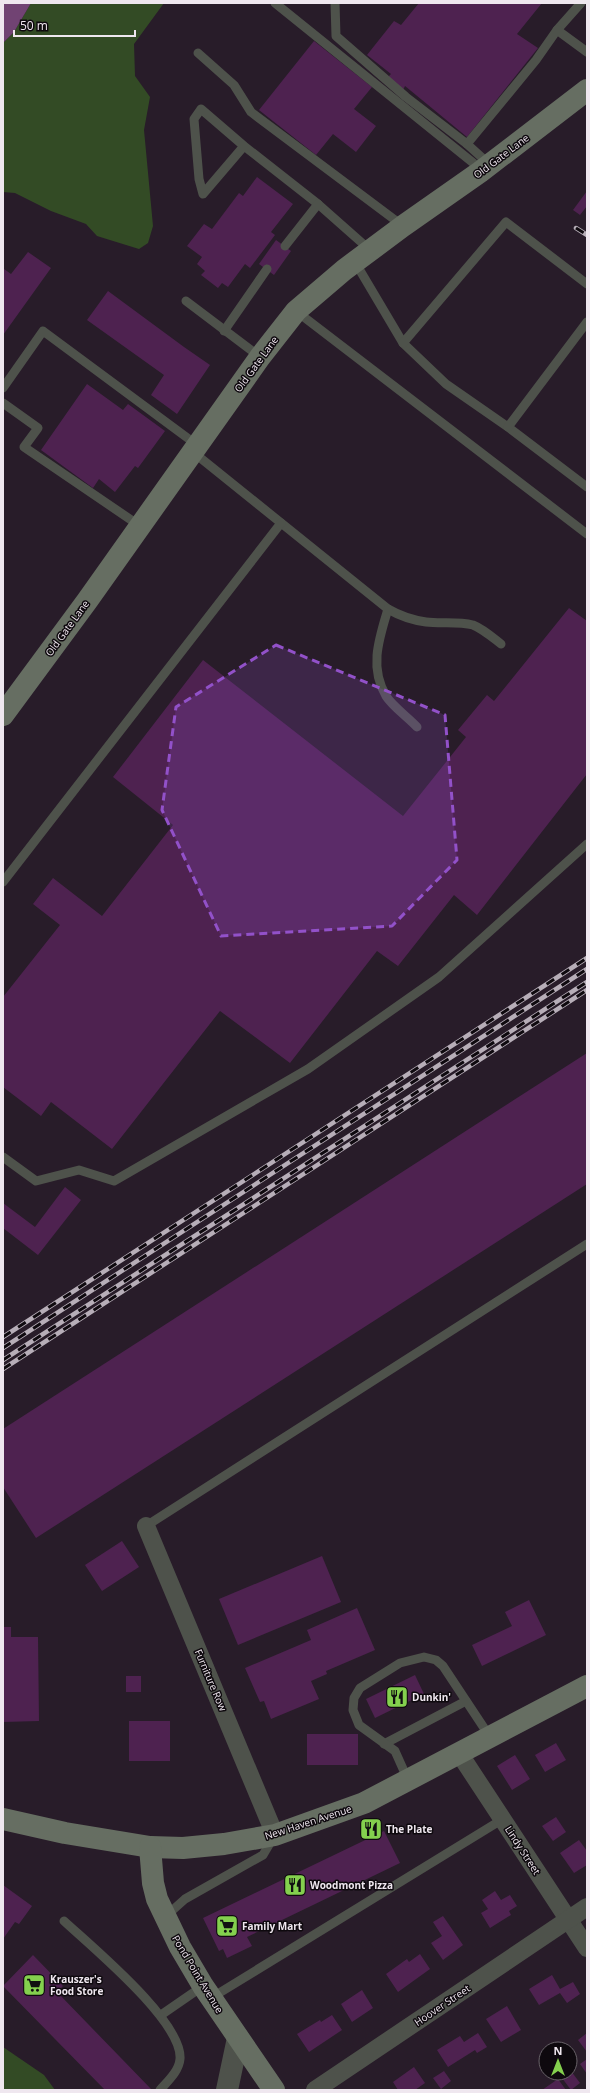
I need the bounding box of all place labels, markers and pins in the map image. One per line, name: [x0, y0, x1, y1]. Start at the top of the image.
restaurant icon: Dunkin': [384, 1684, 410, 1710]
place label: Dunkin': [412, 1690, 451, 1704]
restaurant icon: The Plate: [358, 1816, 384, 1842]
place label: The Plate: [386, 1822, 433, 1836]
restaurant icon: Woodmont Pizza: [282, 1872, 308, 1898]
place label: Woodmont Pizza: [310, 1878, 393, 1892]
supermarket icon: Family Mart: [214, 1913, 240, 1939]
place label: Family Mart: [242, 1919, 303, 1933]
supermarket icon: Krauszer's Food Store: [21, 1972, 47, 1998]
place label: Krauszer's Food Store: [50, 1972, 103, 1998]

